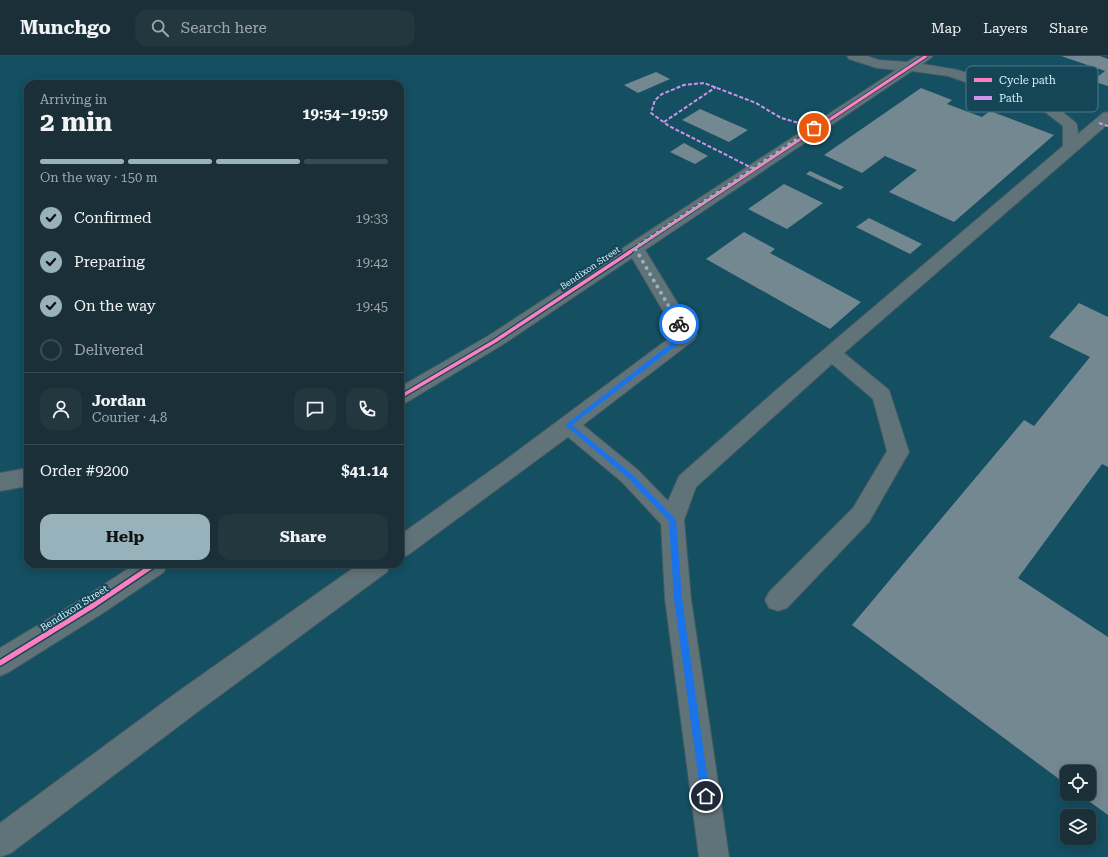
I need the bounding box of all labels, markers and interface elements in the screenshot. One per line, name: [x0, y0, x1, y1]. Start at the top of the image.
search box: [135, 10, 415, 46]
text: Munchgo: [20, 16, 111, 39]
icon: search: [149, 17, 171, 39]
text: Search here: [181, 19, 267, 37]
text: Map: [931, 20, 961, 36]
text: Layers: [983, 20, 1027, 36]
text: Share: [1049, 20, 1088, 36]
legend: [966, 66, 1098, 112]
text: Cycle path: [999, 74, 1056, 87]
text: Arriving in: [40, 92, 107, 107]
text: Path: [999, 92, 1023, 105]
text: 19:54–19:59: [302, 105, 388, 123]
text: 2 min: [40, 107, 112, 137]
pin: [797, 111, 831, 145]
icon: bag: [803, 117, 825, 139]
text: On the way · 150 m: [40, 170, 157, 185]
icon: check: [40, 207, 62, 229]
text: Confirmed: [74, 209, 152, 227]
text: 19:33: [356, 211, 388, 226]
street label: Bendixon Street: [558, 244, 622, 292]
icon: check: [40, 251, 62, 273]
text: Preparing: [74, 253, 145, 271]
text: 19:42: [356, 255, 388, 270]
icon: check: [40, 295, 62, 317]
text: On the way: [74, 297, 156, 315]
text: 19:45: [356, 299, 388, 314]
courier: [659, 304, 699, 344]
icon: bike: [668, 313, 690, 335]
text: Delivered: [74, 341, 144, 359]
button: person: [40, 388, 82, 430]
button: chat: [294, 388, 336, 430]
button: phone: [346, 388, 388, 430]
text: Jordan: [92, 392, 146, 410]
text: Courier · 4.8: [92, 410, 167, 425]
text: Order #9200: [40, 462, 129, 480]
text: $41.14: [341, 462, 388, 480]
button: Help: [40, 514, 210, 560]
button: Share: [218, 514, 388, 560]
street label: Bendixon Street: [38, 583, 110, 633]
map controls: [1060, 765, 1096, 845]
button: locate: [1060, 765, 1096, 801]
pin: [689, 779, 723, 813]
icon: home: [695, 785, 717, 807]
button: layers: [1060, 809, 1096, 845]

